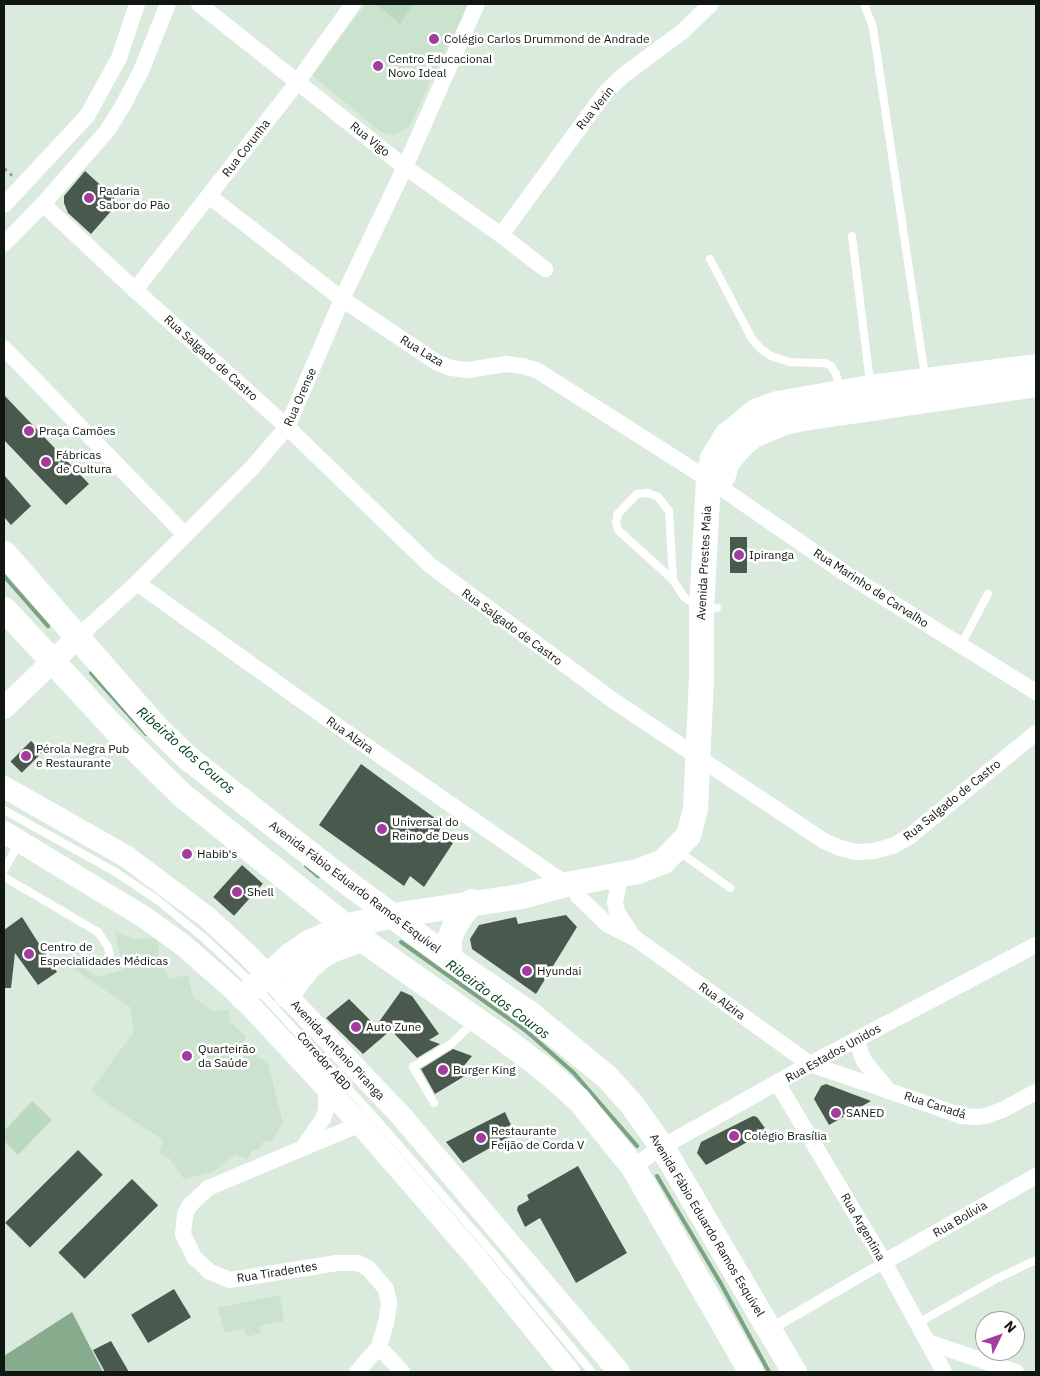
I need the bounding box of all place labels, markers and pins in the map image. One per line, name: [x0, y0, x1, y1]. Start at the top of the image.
place label: Colégio Carlos Drummond de Andrade: [444, 32, 650, 46]
marker: Colégio Carlos Drummond de Andrade: [428, 33, 440, 45]
place label: Centro Educacional Novo Ideal: [388, 52, 492, 80]
marker: Centro Educacional Novo Ideal: [372, 60, 384, 72]
place label: Padaria Sabor do Pão: [99, 184, 170, 212]
marker: Padaria Sabor do Pão: [83, 192, 95, 204]
place label: Praça Camões: [39, 424, 116, 438]
marker: Praça Camões: [23, 425, 35, 437]
place label: Fábricas de Cultura: [56, 448, 112, 476]
marker: Fábricas de Cultura: [40, 456, 52, 468]
place label: Ipiranga: [749, 548, 794, 562]
marker: Ipiranga: [733, 549, 745, 561]
place label: Pérola Negra Pub e Restaurante: [36, 742, 129, 770]
marker: Pérola Negra Pub e Restaurante: [20, 750, 32, 762]
place label: Universal do Reino de Deus: [392, 815, 469, 843]
marker: Universal do Reino de Deus: [376, 823, 388, 835]
place label: Habib's: [197, 847, 237, 861]
marker: Habib's: [181, 848, 193, 860]
place label: Shell: [247, 885, 274, 899]
marker: Shell: [231, 886, 243, 898]
place label: Centro de Especialidades Médicas: [40, 940, 168, 968]
marker: Centro de Especialidades Médicas: [22, 947, 36, 961]
place label: Hyundai: [537, 964, 581, 978]
marker: Hyundai: [521, 965, 533, 977]
place label: Auto Zune: [366, 1020, 421, 1034]
marker: Auto Zune: [350, 1021, 362, 1033]
place label: Quarteirão da Saúde: [198, 1042, 255, 1070]
marker: Quarteirão da Saúde: [180, 1049, 194, 1063]
place label: Burger King: [453, 1063, 516, 1077]
marker: Burger King: [437, 1064, 449, 1076]
place label: SANED: [846, 1106, 884, 1120]
marker: SANED: [830, 1107, 842, 1119]
place label: Restaurante Feijão de Corda V: [491, 1124, 584, 1152]
place label: Colégio Brasília: [744, 1129, 827, 1143]
marker: Colégio Brasília: [728, 1130, 740, 1142]
marker: Restaurante Feijão de Corda V: [475, 1132, 487, 1144]

